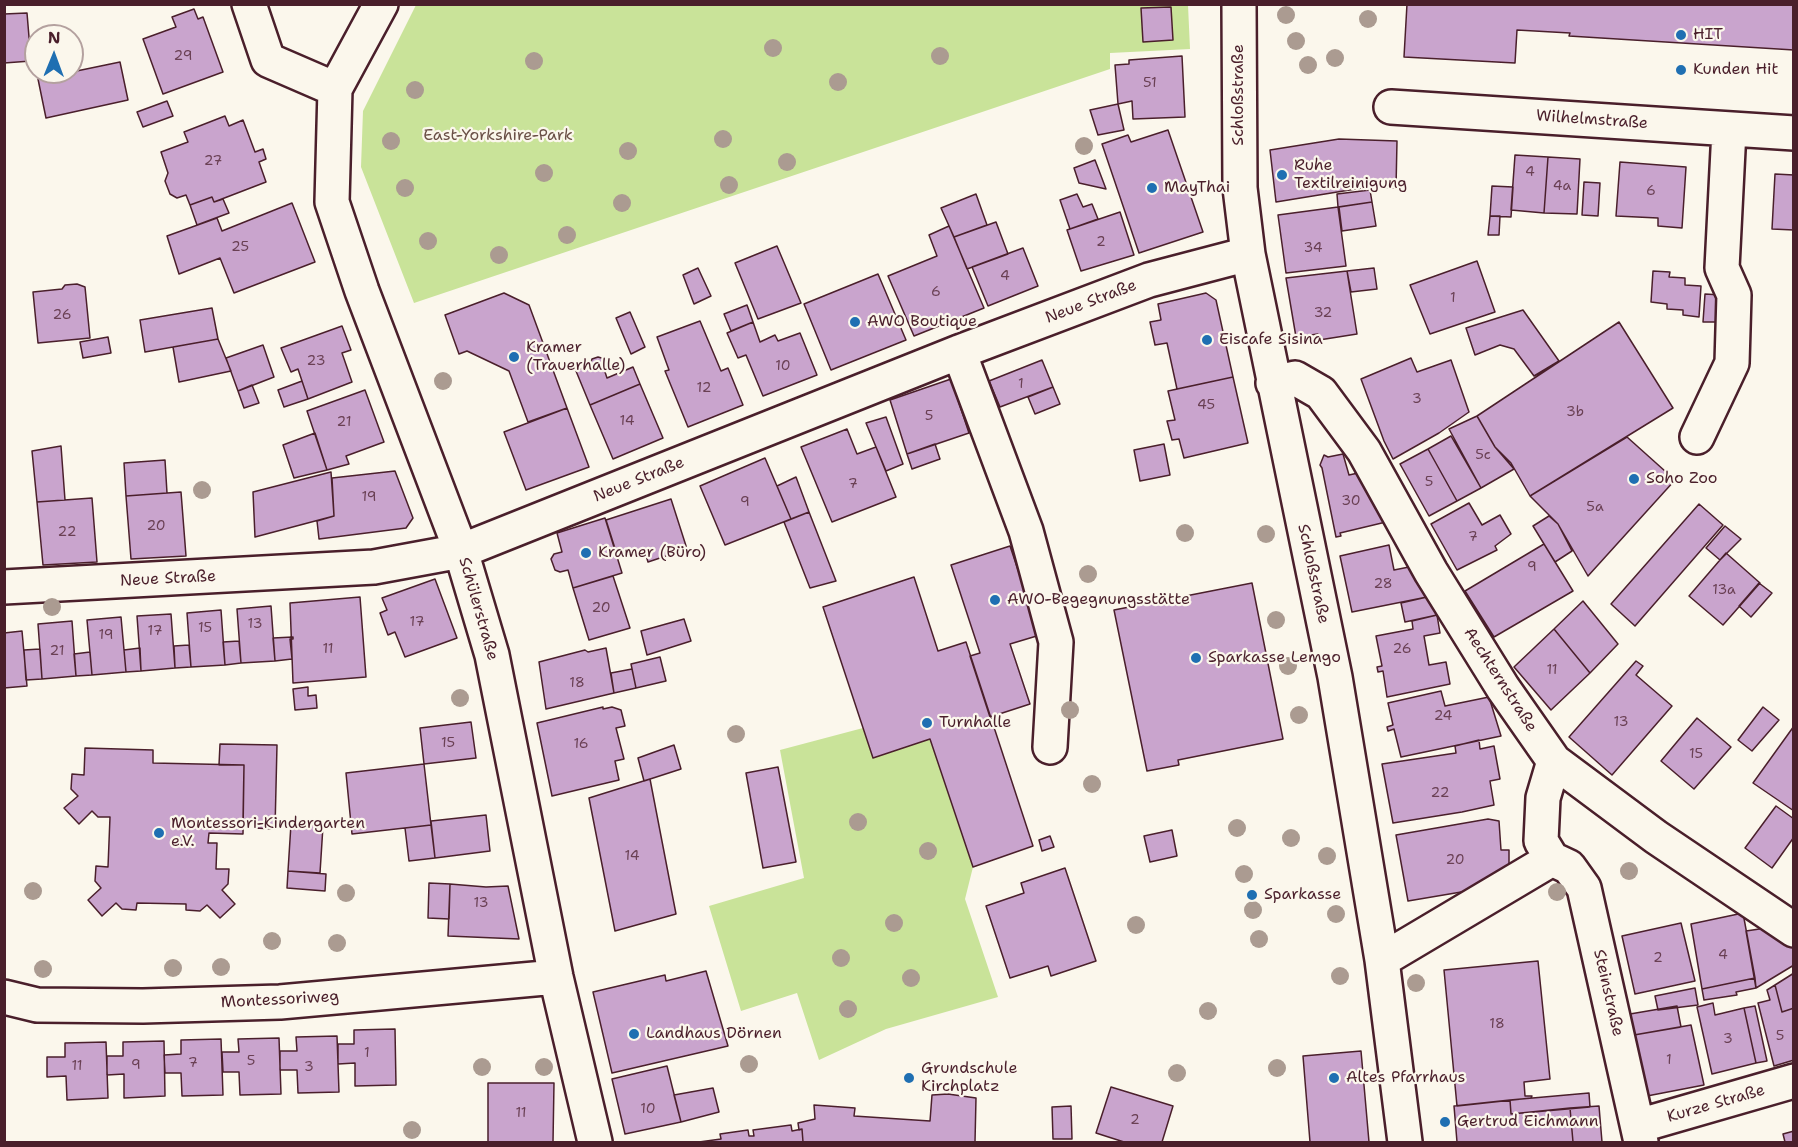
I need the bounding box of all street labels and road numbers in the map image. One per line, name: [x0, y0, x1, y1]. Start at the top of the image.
street label: Schloßstraße: [1229, 44, 1249, 146]
street label: Wilhelmstraße: [1535, 107, 1649, 133]
street label: Neue Straße: [1043, 276, 1139, 328]
street label: Neue Straße: [591, 453, 687, 507]
street label: Schloßstraße: [1293, 522, 1333, 626]
street label: Schülerstraße: [454, 555, 502, 663]
street label: Neue Straße: [120, 567, 216, 591]
street label: Aechternstraße: [1459, 624, 1541, 736]
street label: Steinstraße: [1589, 948, 1627, 1038]
street label: Montessoriweg: [220, 987, 340, 1013]
street label: Kurze Straße: [1665, 1081, 1767, 1127]

